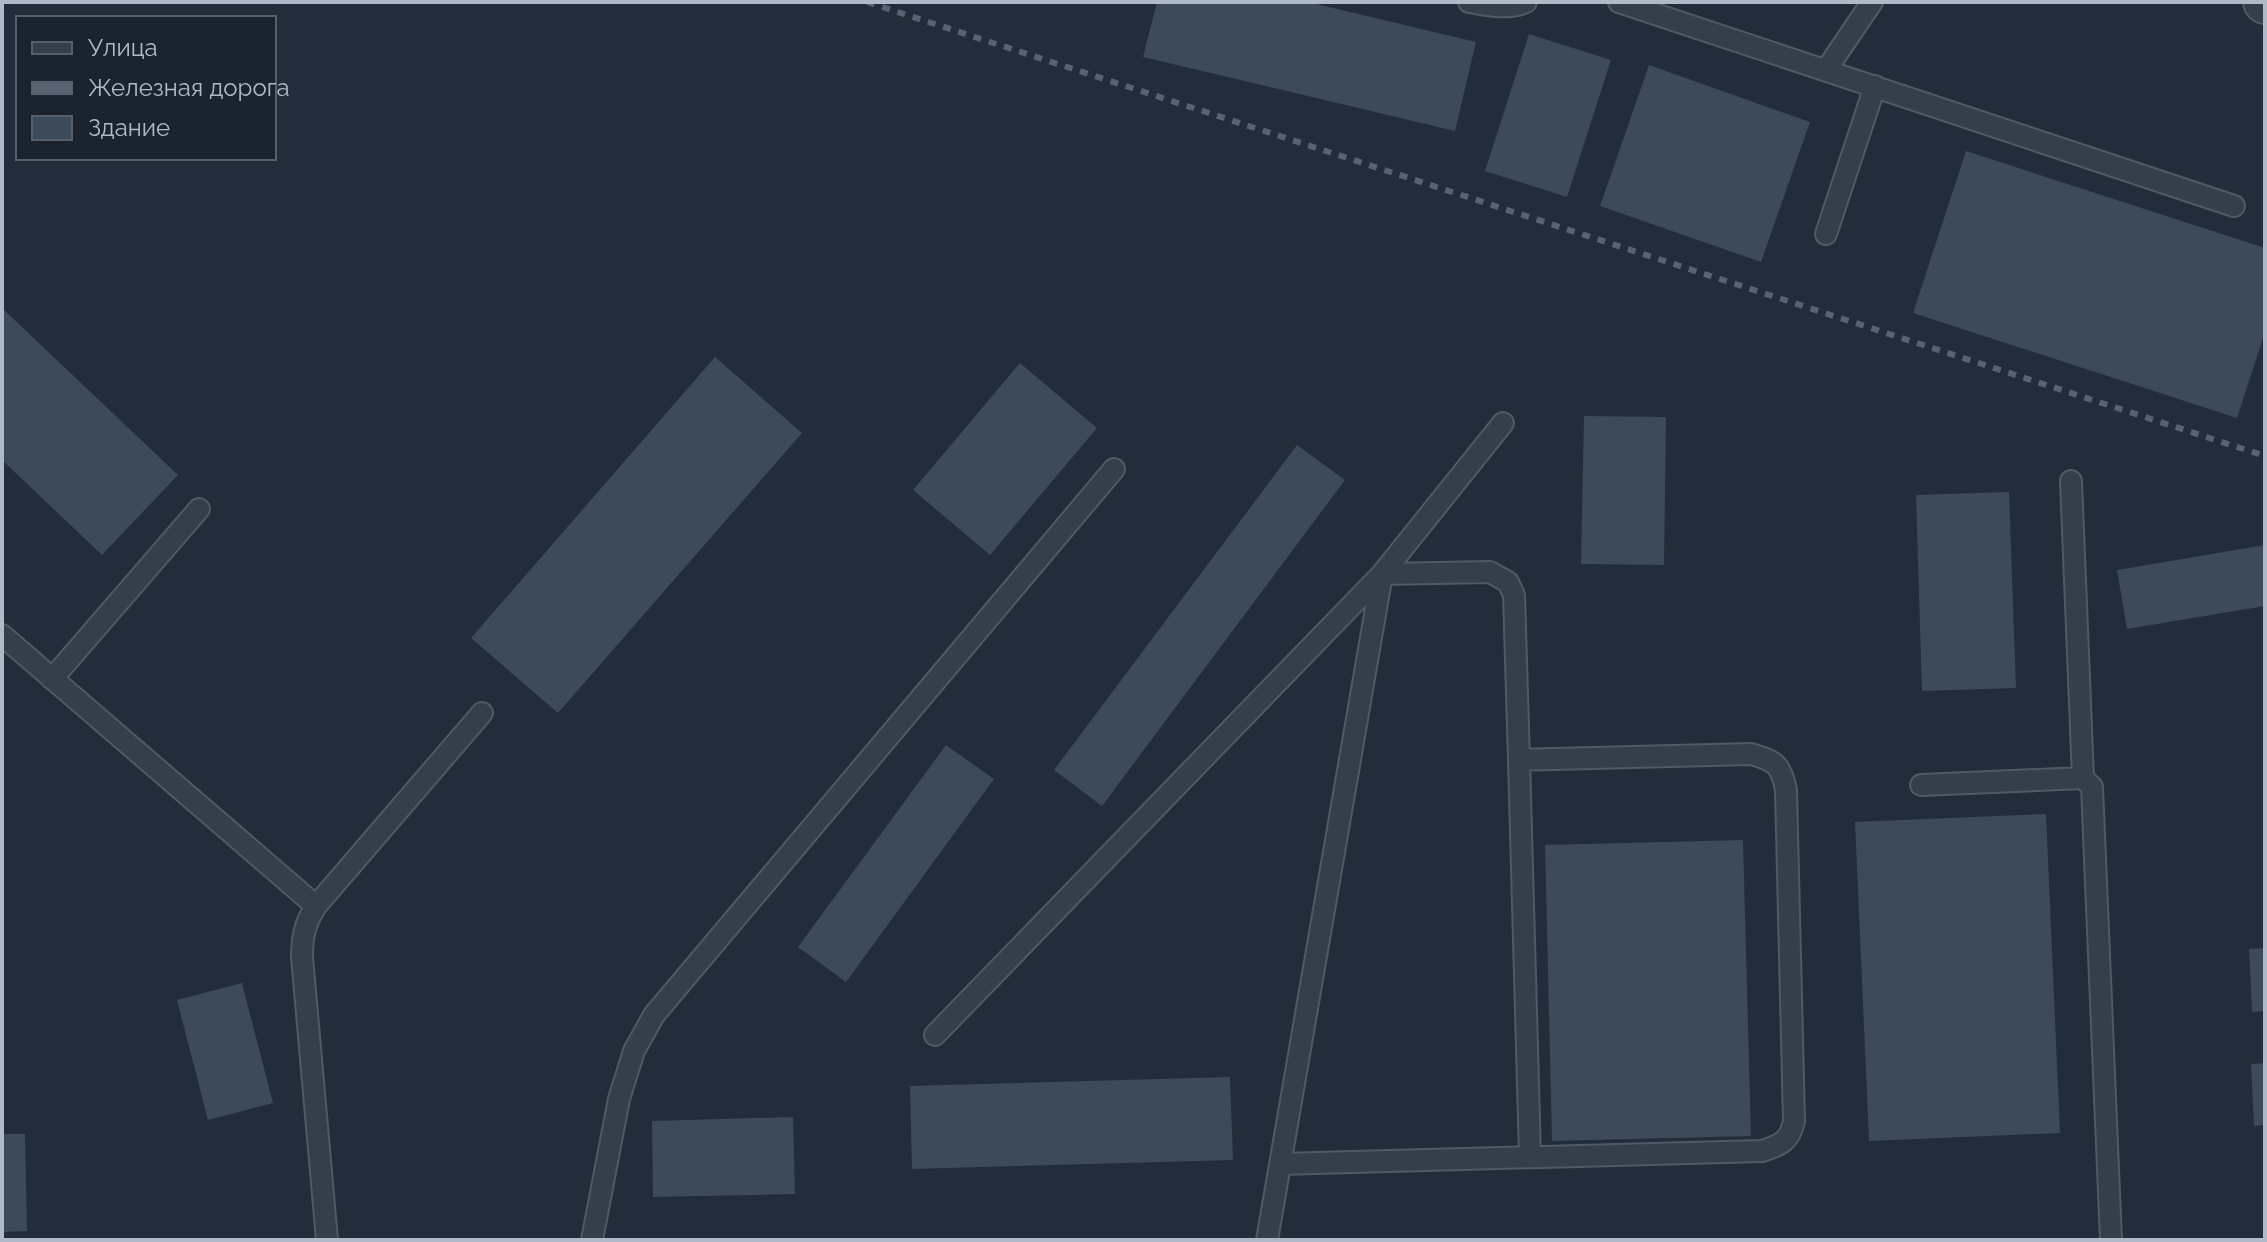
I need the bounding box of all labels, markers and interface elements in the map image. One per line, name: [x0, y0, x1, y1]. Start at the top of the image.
legend: [16, 16, 276, 160]
text: Улица: [88, 33, 158, 62]
text: Железная дорога: [88, 73, 289, 102]
text: Здание: [88, 113, 170, 142]

